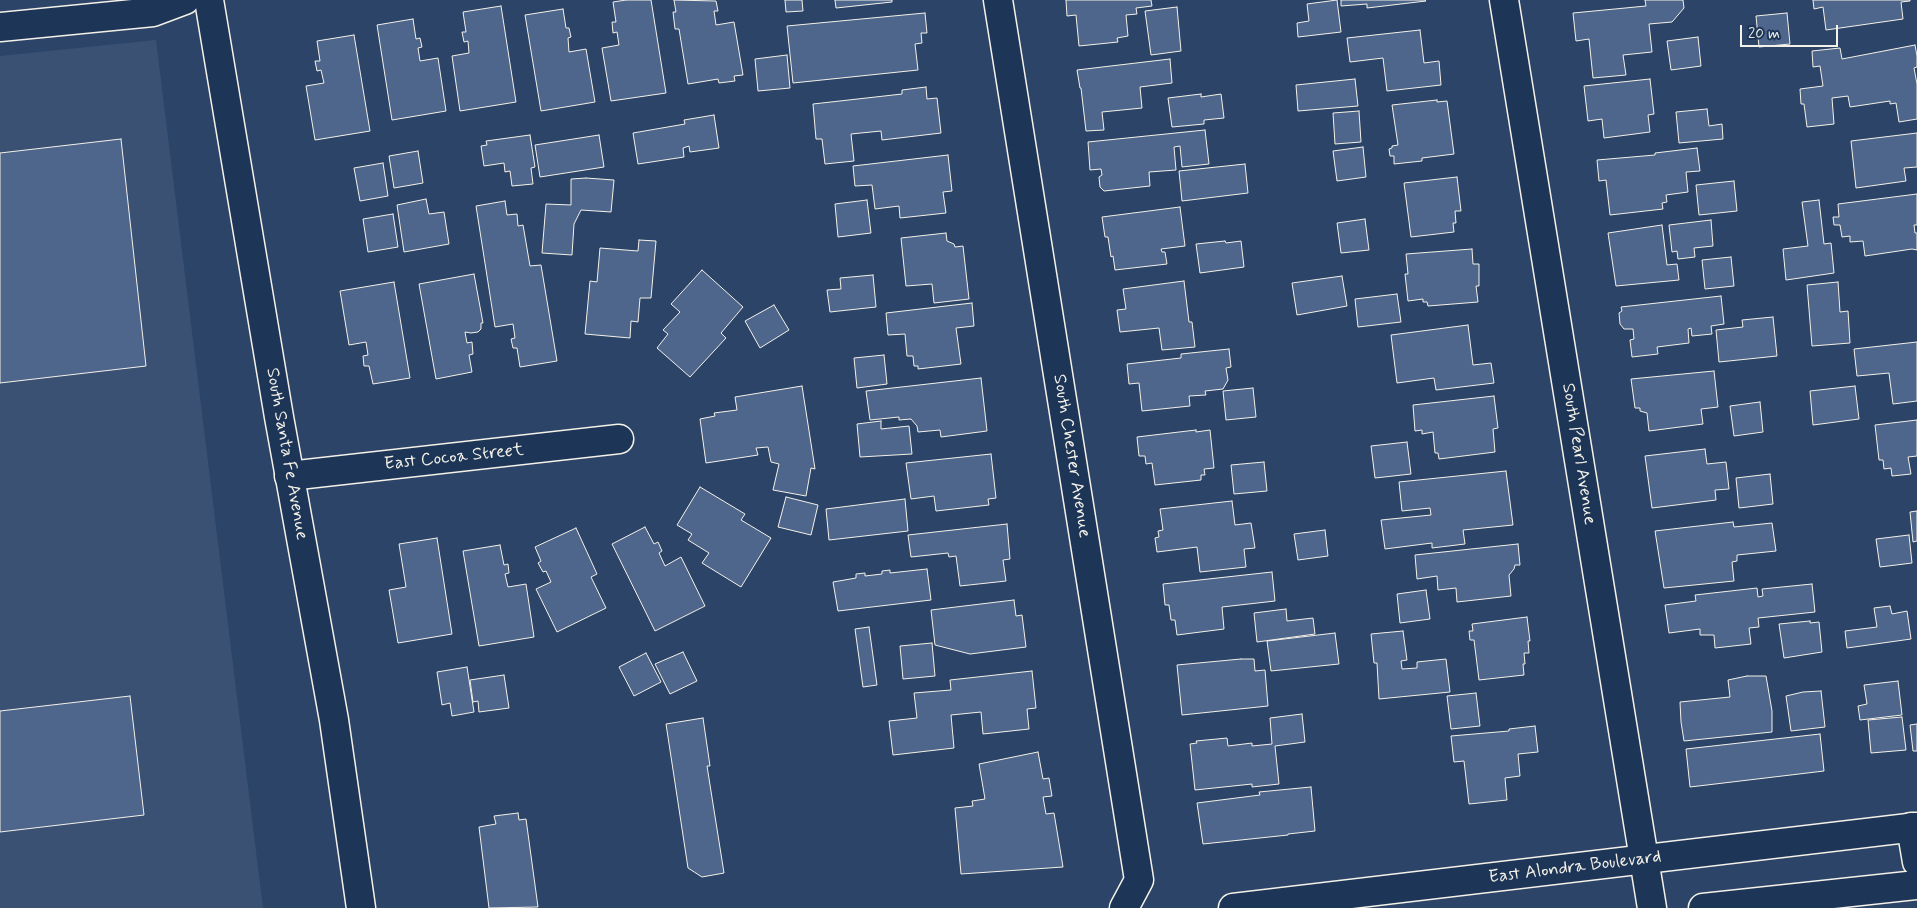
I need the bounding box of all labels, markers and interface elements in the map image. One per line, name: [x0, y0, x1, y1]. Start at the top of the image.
scale bar: [1742, 15, 1840, 47]
text: 20 m: [1748, 24, 1780, 44]
street label: South Santa Fe Avenue: [260, 366, 312, 542]
street label: South Chester Avenue: [1047, 373, 1095, 539]
street label: South Pearl Avenue: [1556, 382, 1600, 526]
street label: East Cocoa Street: [383, 440, 525, 476]
street label: East Alondra Boulevard: [1487, 847, 1663, 889]

